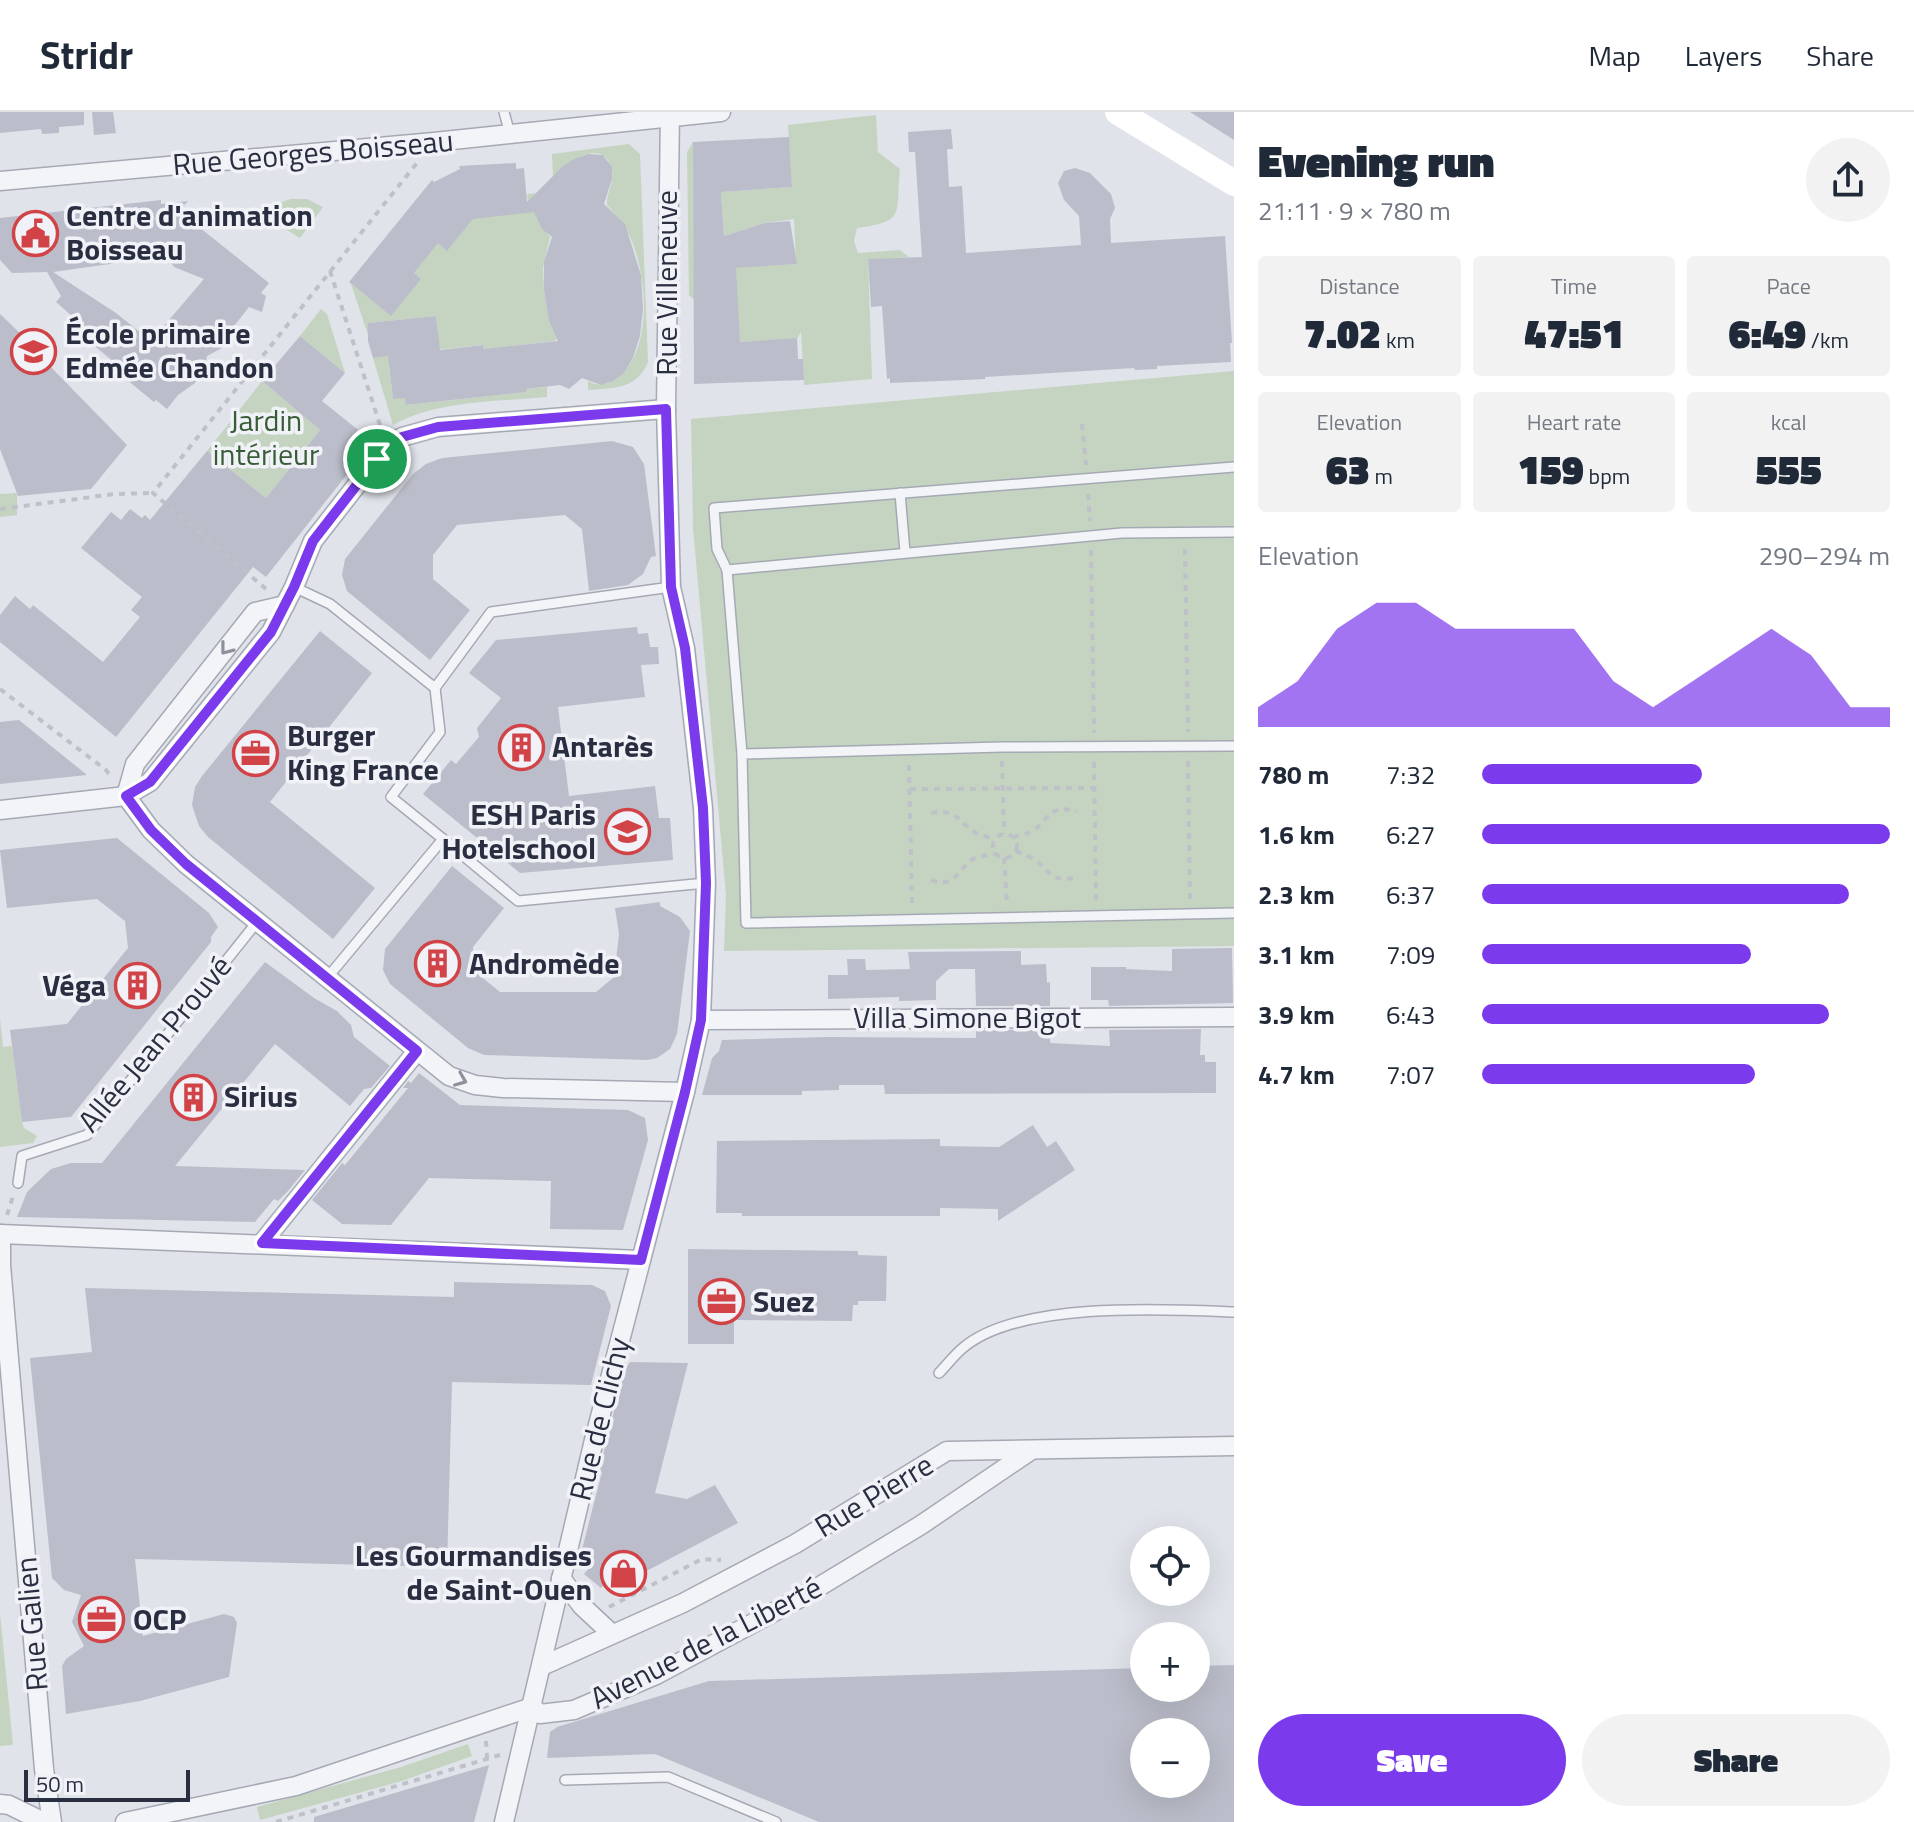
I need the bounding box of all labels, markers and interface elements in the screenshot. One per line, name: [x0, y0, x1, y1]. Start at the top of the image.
text: Stridr: [40, 26, 133, 84]
text: Map: [1588, 34, 1641, 77]
text: Layers: [1685, 34, 1762, 77]
text: Share: [1806, 34, 1874, 77]
street label: Rue Georges Boisseau: [171, 117, 455, 187]
text: Evening run: [1258, 127, 1495, 194]
button: share: [1806, 138, 1890, 222]
street label: Rue Villeneuve: [643, 190, 689, 376]
text: 21:11 · 9 × 780 m: [1258, 191, 1451, 230]
place label: Centre d'animation Boisseau: [66, 192, 313, 272]
public building icon: Centre d'animation Boisseau: [11, 209, 59, 257]
text: Distance: [1319, 269, 1400, 303]
text: Time: [1551, 269, 1597, 303]
text: Pace: [1766, 269, 1811, 303]
text: 7.02: [1304, 303, 1381, 364]
text: 47:51: [1524, 303, 1624, 364]
text: 6:49: [1728, 303, 1806, 364]
place label: École primaire Edmée Chandon: [65, 310, 274, 390]
text: km: [1381, 323, 1415, 357]
text: /km: [1806, 323, 1849, 357]
school or university icon: École primaire Edmée Chandon: [10, 327, 58, 375]
park label: Jardin intérieur: [213, 397, 319, 477]
text: Elevation: [1317, 405, 1402, 439]
text: Heart rate: [1527, 405, 1621, 439]
text: kcal: [1771, 405, 1807, 439]
pin: [343, 425, 411, 493]
icon: arrive: [355, 437, 399, 481]
text: 63: [1326, 439, 1370, 500]
text: 159: [1518, 439, 1584, 500]
text: 555: [1756, 439, 1822, 500]
text: m: [1370, 459, 1393, 493]
text: bpm: [1584, 459, 1630, 493]
text: Elevation: [1258, 536, 1359, 575]
text: 290–294 m: [1759, 536, 1890, 575]
one-way arrow: [221, 640, 235, 655]
place label: Burger King France: [287, 712, 439, 792]
building icon: Antarès: [497, 723, 545, 771]
place label: Antarès: [552, 723, 654, 769]
office icon: Burger King France: [232, 729, 280, 777]
text: 780 m: [1258, 755, 1329, 794]
text: 7:32: [1386, 755, 1435, 794]
place label: ESH Paris Hotelschool: [441, 791, 596, 871]
school or university icon: ESH Paris Hotelschool: [603, 808, 651, 856]
text: 1.6 km: [1258, 815, 1335, 854]
text: 6:27: [1386, 815, 1435, 854]
text: 2.3 km: [1258, 875, 1335, 914]
text: 6:37: [1386, 875, 1435, 914]
text: 3.1 km: [1258, 935, 1335, 974]
text: 7:09: [1386, 935, 1435, 974]
building icon: Andromède: [414, 940, 462, 988]
place label: Andromède: [469, 940, 619, 986]
street label: Allée Jean Prouvé: [66, 945, 242, 1142]
place label: Véga: [42, 962, 106, 1008]
building icon: Véga: [113, 962, 161, 1010]
street label: Villa Simone Bigot: [853, 994, 1081, 1040]
text: 3.9 km: [1258, 995, 1335, 1034]
text: 6:43: [1386, 995, 1435, 1034]
text: 4.7 km: [1258, 1055, 1335, 1094]
text: 7:07: [1386, 1055, 1435, 1094]
one-way arrow: [453, 1070, 467, 1087]
building icon: Sirius: [169, 1073, 217, 1121]
place label: Sirius: [224, 1073, 298, 1119]
office icon: Suez: [698, 1278, 746, 1326]
place label: Suez: [753, 1278, 815, 1324]
street label: Rue de Clichy: [557, 1332, 642, 1505]
street label: Rue Pierre: [805, 1442, 942, 1549]
map controls: [1130, 1526, 1210, 1798]
button: locate: [1130, 1526, 1210, 1606]
place label: Les Gourmandises de Saint-Ouen: [355, 1532, 592, 1612]
shop icon: Les Gourmandises de Saint-Ouen: [599, 1549, 647, 1597]
street label: Rue Galien: [2, 1555, 60, 1693]
street label: Avenue de la Liberté: [582, 1564, 829, 1720]
office icon: OCP: [78, 1596, 126, 1644]
place label: OCP: [133, 1596, 187, 1642]
button: +: [1130, 1622, 1210, 1702]
button: Save: [1258, 1714, 1566, 1806]
button: Share: [1582, 1714, 1890, 1806]
button: −: [1130, 1718, 1210, 1798]
scale bar: [24, 1766, 190, 1802]
text: 50 m: [36, 1767, 84, 1801]

